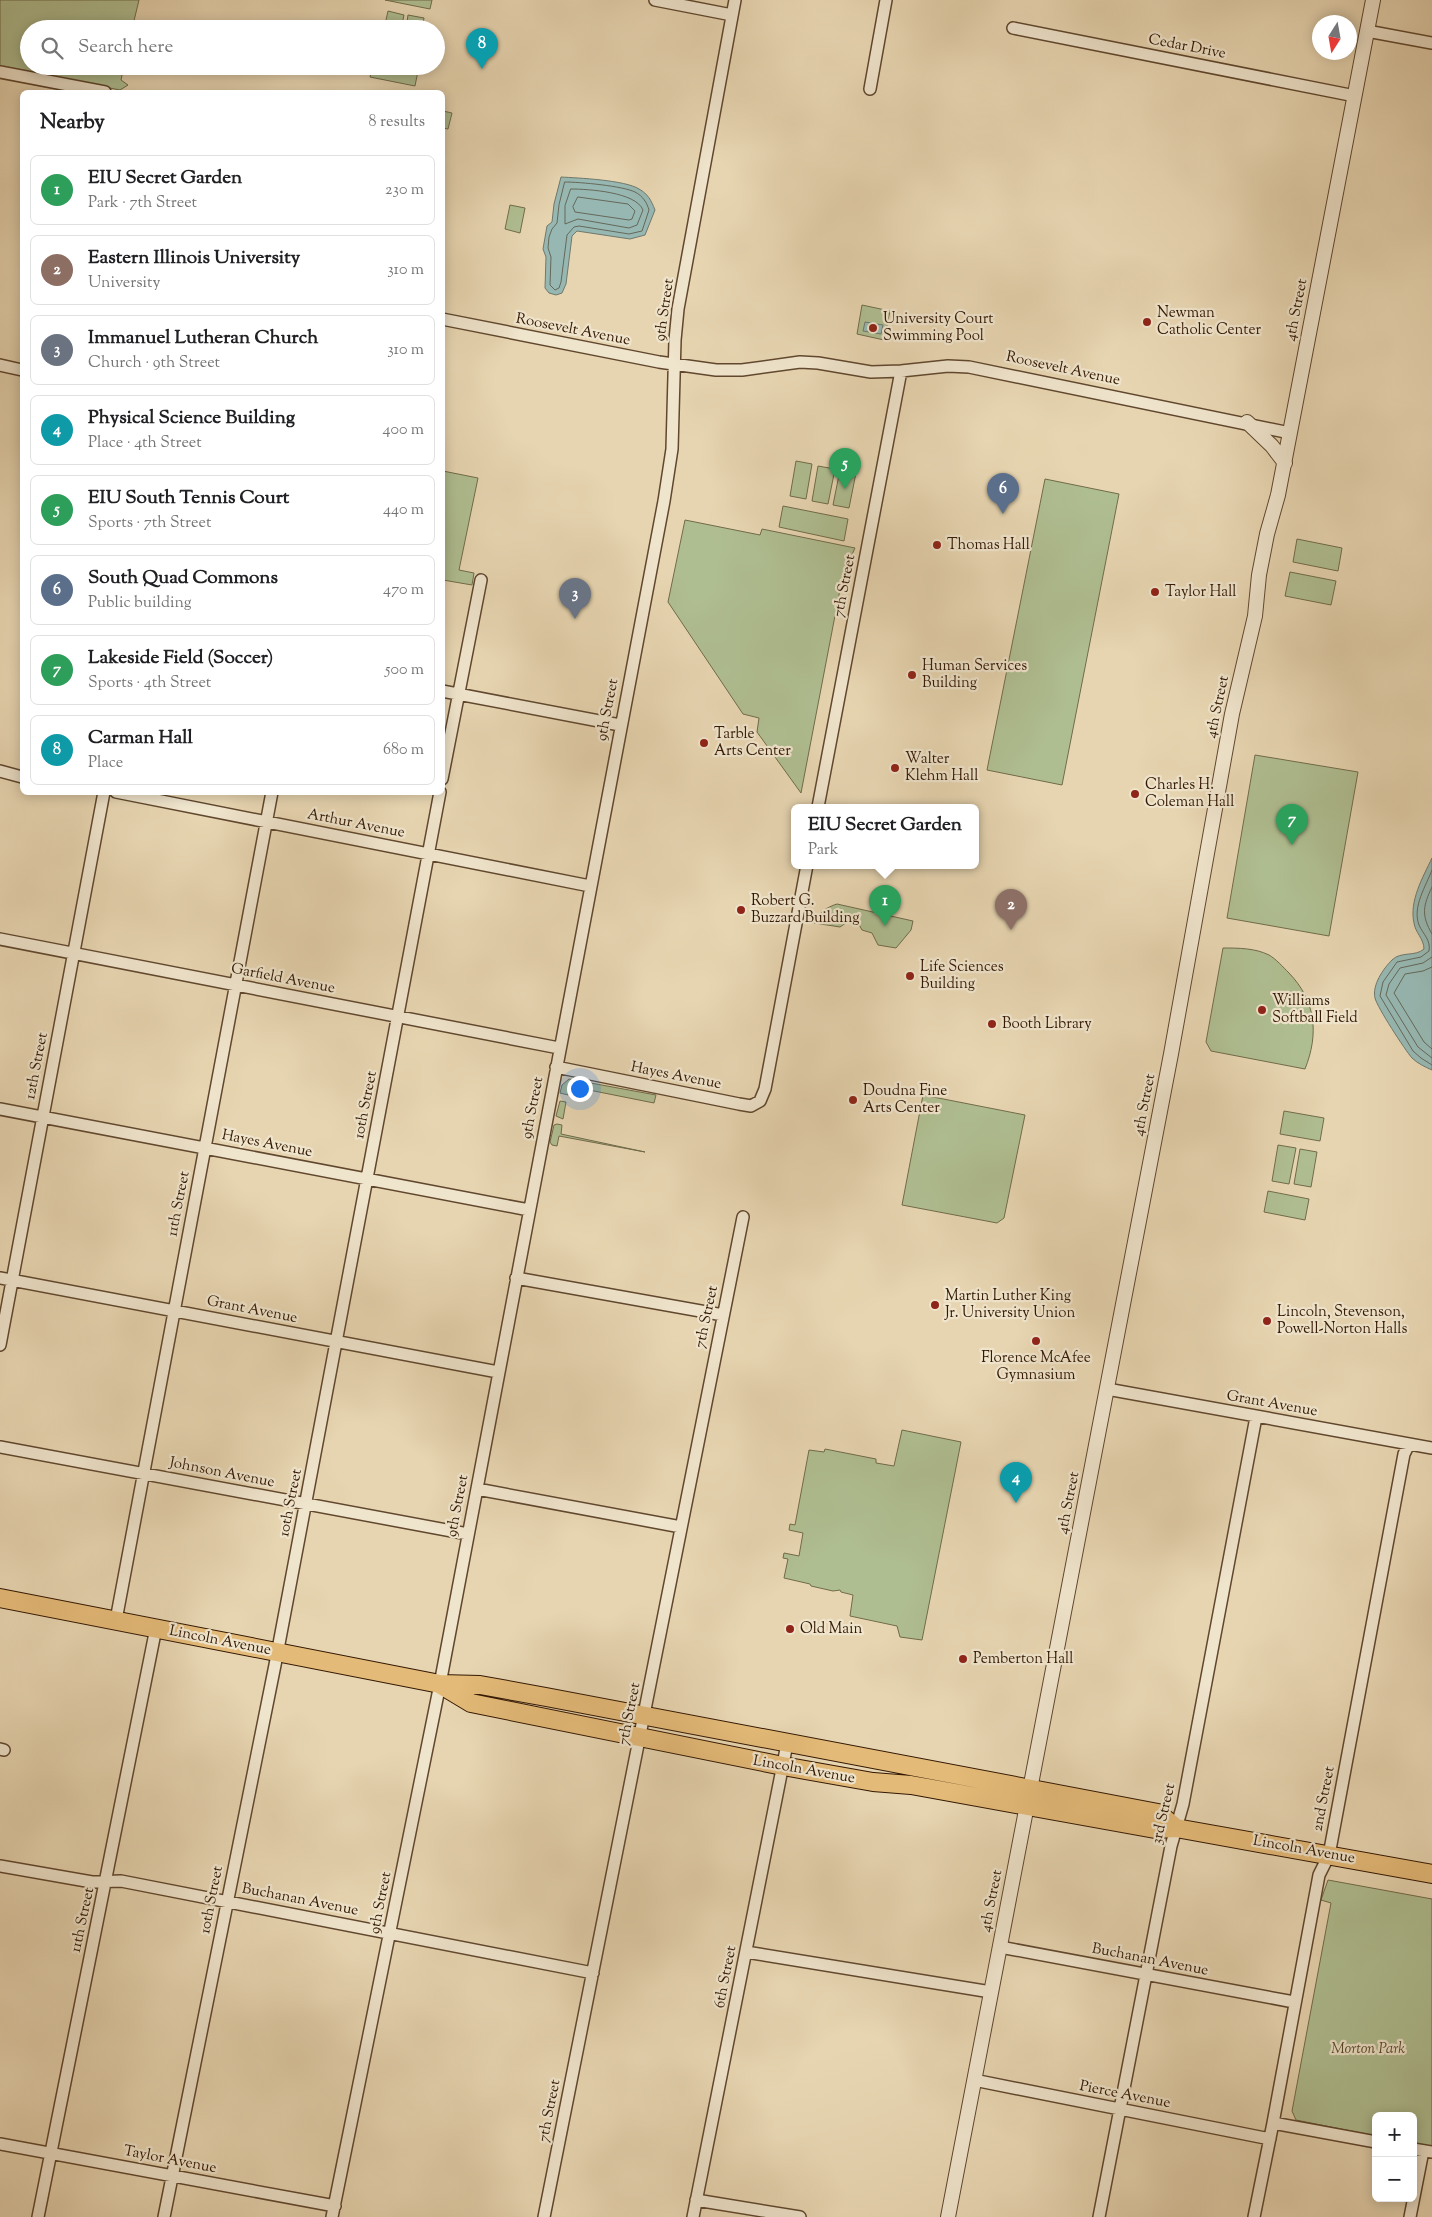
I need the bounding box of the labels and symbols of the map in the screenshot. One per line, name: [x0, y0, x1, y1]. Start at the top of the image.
north arrow: [1312, 15, 1357, 60]
pin: 8: [466, 28, 498, 69]
street label: Cedar Drive: [1146, 29, 1228, 65]
street label: 9th Street: [650, 277, 680, 343]
street label: 4th Street: [1281, 277, 1313, 343]
place label: Newman Catholic Center: [1157, 303, 1261, 341]
street label: Roosevelt Avenue: [514, 309, 632, 351]
place label: University Court Swimming Pool: [883, 309, 993, 347]
marker: Newman Catholic Center: [1141, 316, 1153, 328]
marker: University Court Swimming Pool: [867, 322, 879, 334]
street label: Roosevelt Avenue: [1004, 347, 1122, 391]
pin: 5: [829, 448, 861, 489]
pin: 6: [987, 473, 1019, 514]
place label: Thomas Hall: [947, 535, 1030, 556]
marker: Thomas Hall: [931, 539, 943, 551]
street label: 7th Street: [829, 553, 861, 619]
pin: 3: [559, 578, 591, 619]
place label: Taylor Hall: [1165, 582, 1237, 603]
marker: Taylor Hall: [1149, 586, 1161, 598]
place label: Human Services Building: [922, 656, 1027, 694]
marker: Human Services Building: [906, 669, 918, 681]
street label: 4th Street: [1201, 674, 1235, 740]
street label: 9th Street: [592, 677, 624, 743]
place label: Tarble Arts Center: [714, 724, 791, 762]
marker: Tarble Arts Center: [698, 737, 710, 749]
place label: Walter Klehm Hall: [905, 749, 978, 787]
marker: Walter Klehm Hall: [889, 762, 901, 774]
place label: Charles H. Coleman Hall: [1145, 775, 1234, 813]
marker: Charles H. Coleman Hall: [1129, 788, 1141, 800]
street label: Arthur Avenue: [305, 804, 407, 844]
pin: 7: [1276, 804, 1308, 845]
pin: 1: [869, 885, 901, 926]
pin: 2: [995, 889, 1027, 930]
place label: Robert G. Buzzard Building: [751, 891, 860, 929]
marker: Robert G. Buzzard Building: [735, 904, 747, 916]
place label: Life Sciences Building: [920, 957, 1004, 995]
street label: Garfield Avenue: [229, 959, 337, 999]
marker: Life Sciences Building: [904, 970, 916, 982]
place label: Williams Softball Field: [1272, 991, 1358, 1029]
marker: Williams Softball Field: [1256, 1004, 1268, 1016]
place label: Booth Library: [1002, 1014, 1092, 1035]
marker: Booth Library: [986, 1018, 998, 1030]
street label: 12th Street: [20, 1031, 54, 1101]
street label: Hayes Avenue: [629, 1057, 723, 1095]
street label: 10th Street: [349, 1069, 383, 1141]
street label: 4th Street: [1129, 1072, 1161, 1138]
street label: 9th Street: [517, 1075, 549, 1141]
your location: [567, 1076, 593, 1102]
place label: Doudna Fine Arts Center: [863, 1081, 947, 1119]
marker: Doudna Fine Arts Center: [847, 1094, 859, 1106]
street label: Hayes Avenue: [220, 1125, 314, 1163]
street label: 11th Street: [162, 1170, 196, 1238]
street label: 7th Street: [690, 1284, 724, 1350]
place label: Martin Luther King Jr. University Union: [944, 1286, 1075, 1324]
street label: Grant Avenue: [205, 1291, 299, 1329]
marker: Martin Luther King Jr. University Union: [929, 1299, 941, 1311]
place label: Lincoln, Stevenson, Powell-Norton Halls: [1277, 1302, 1408, 1340]
marker: Lincoln, Stevenson, Powell-Norton Halls: [1261, 1315, 1273, 1327]
marker: Florence McAfee Gymnasium: [1030, 1335, 1042, 1347]
place label: Florence McAfee Gymnasium: [981, 1348, 1091, 1386]
street label: Grant Avenue: [1225, 1386, 1319, 1422]
street label: Johnson Avenue: [167, 1452, 276, 1493]
pin: 4: [1000, 1462, 1032, 1503]
street label: 10th Street: [274, 1467, 308, 1539]
street label: 4th Street: [1053, 1470, 1085, 1536]
street label: 9th Street: [442, 1473, 474, 1539]
place label: Old Main: [800, 1619, 862, 1640]
street label: Lincoln Avenue: [167, 1621, 273, 1661]
marker: Old Main: [784, 1623, 796, 1635]
place label: Pemberton Hall: [973, 1649, 1073, 1670]
marker: Pemberton Hall: [957, 1653, 969, 1665]
street label: 7th Street: [614, 1681, 646, 1747]
street label: Lincoln Avenue: [751, 1751, 857, 1789]
street label: 2nd Street: [1307, 1765, 1341, 1833]
street label: 3rd Street: [1147, 1781, 1181, 1847]
street label: Lincoln Avenue: [1251, 1831, 1357, 1869]
street label: 10th Street: [195, 1864, 229, 1936]
street label: 4th Street: [976, 1868, 1008, 1934]
street label: 9th Street: [365, 1870, 397, 1936]
street label: Buchanan Avenue: [240, 1878, 360, 1922]
street label: 11th Street: [66, 1886, 100, 1954]
street label: Buchanan Avenue: [1090, 1938, 1210, 1982]
street label: 6th Street: [710, 1944, 742, 2010]
park label: Morton Park: [1331, 2039, 1405, 2060]
street label: Pierce Avenue: [1078, 2076, 1172, 2114]
street label: 7th Street: [534, 2078, 566, 2144]
street label: Taylor Avenue: [122, 2141, 218, 2179]

